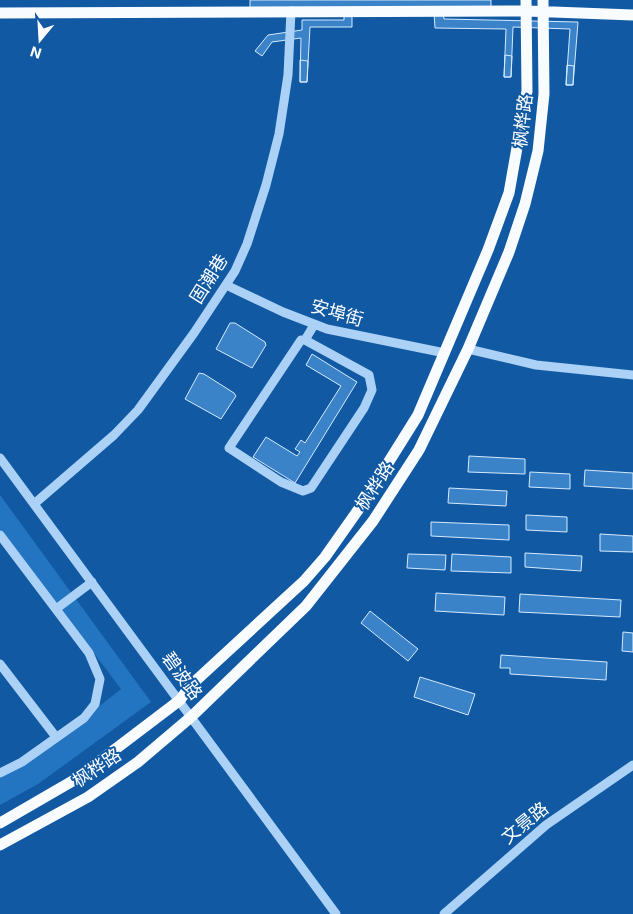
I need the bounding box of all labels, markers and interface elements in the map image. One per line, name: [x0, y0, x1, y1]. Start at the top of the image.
north arrow: [15, 15, 65, 65]
text: N: [28, 43, 44, 63]
street label: 枫桦路: [509, 93, 536, 149]
street label: 固潮巷: [185, 250, 232, 307]
street label: 安埠街: [308, 295, 366, 330]
street label: 枫桦路: [351, 457, 398, 514]
street label: 碧波路: [158, 648, 207, 704]
street label: 枫桦路: [68, 744, 125, 791]
street label: 文景路: [497, 797, 552, 848]

